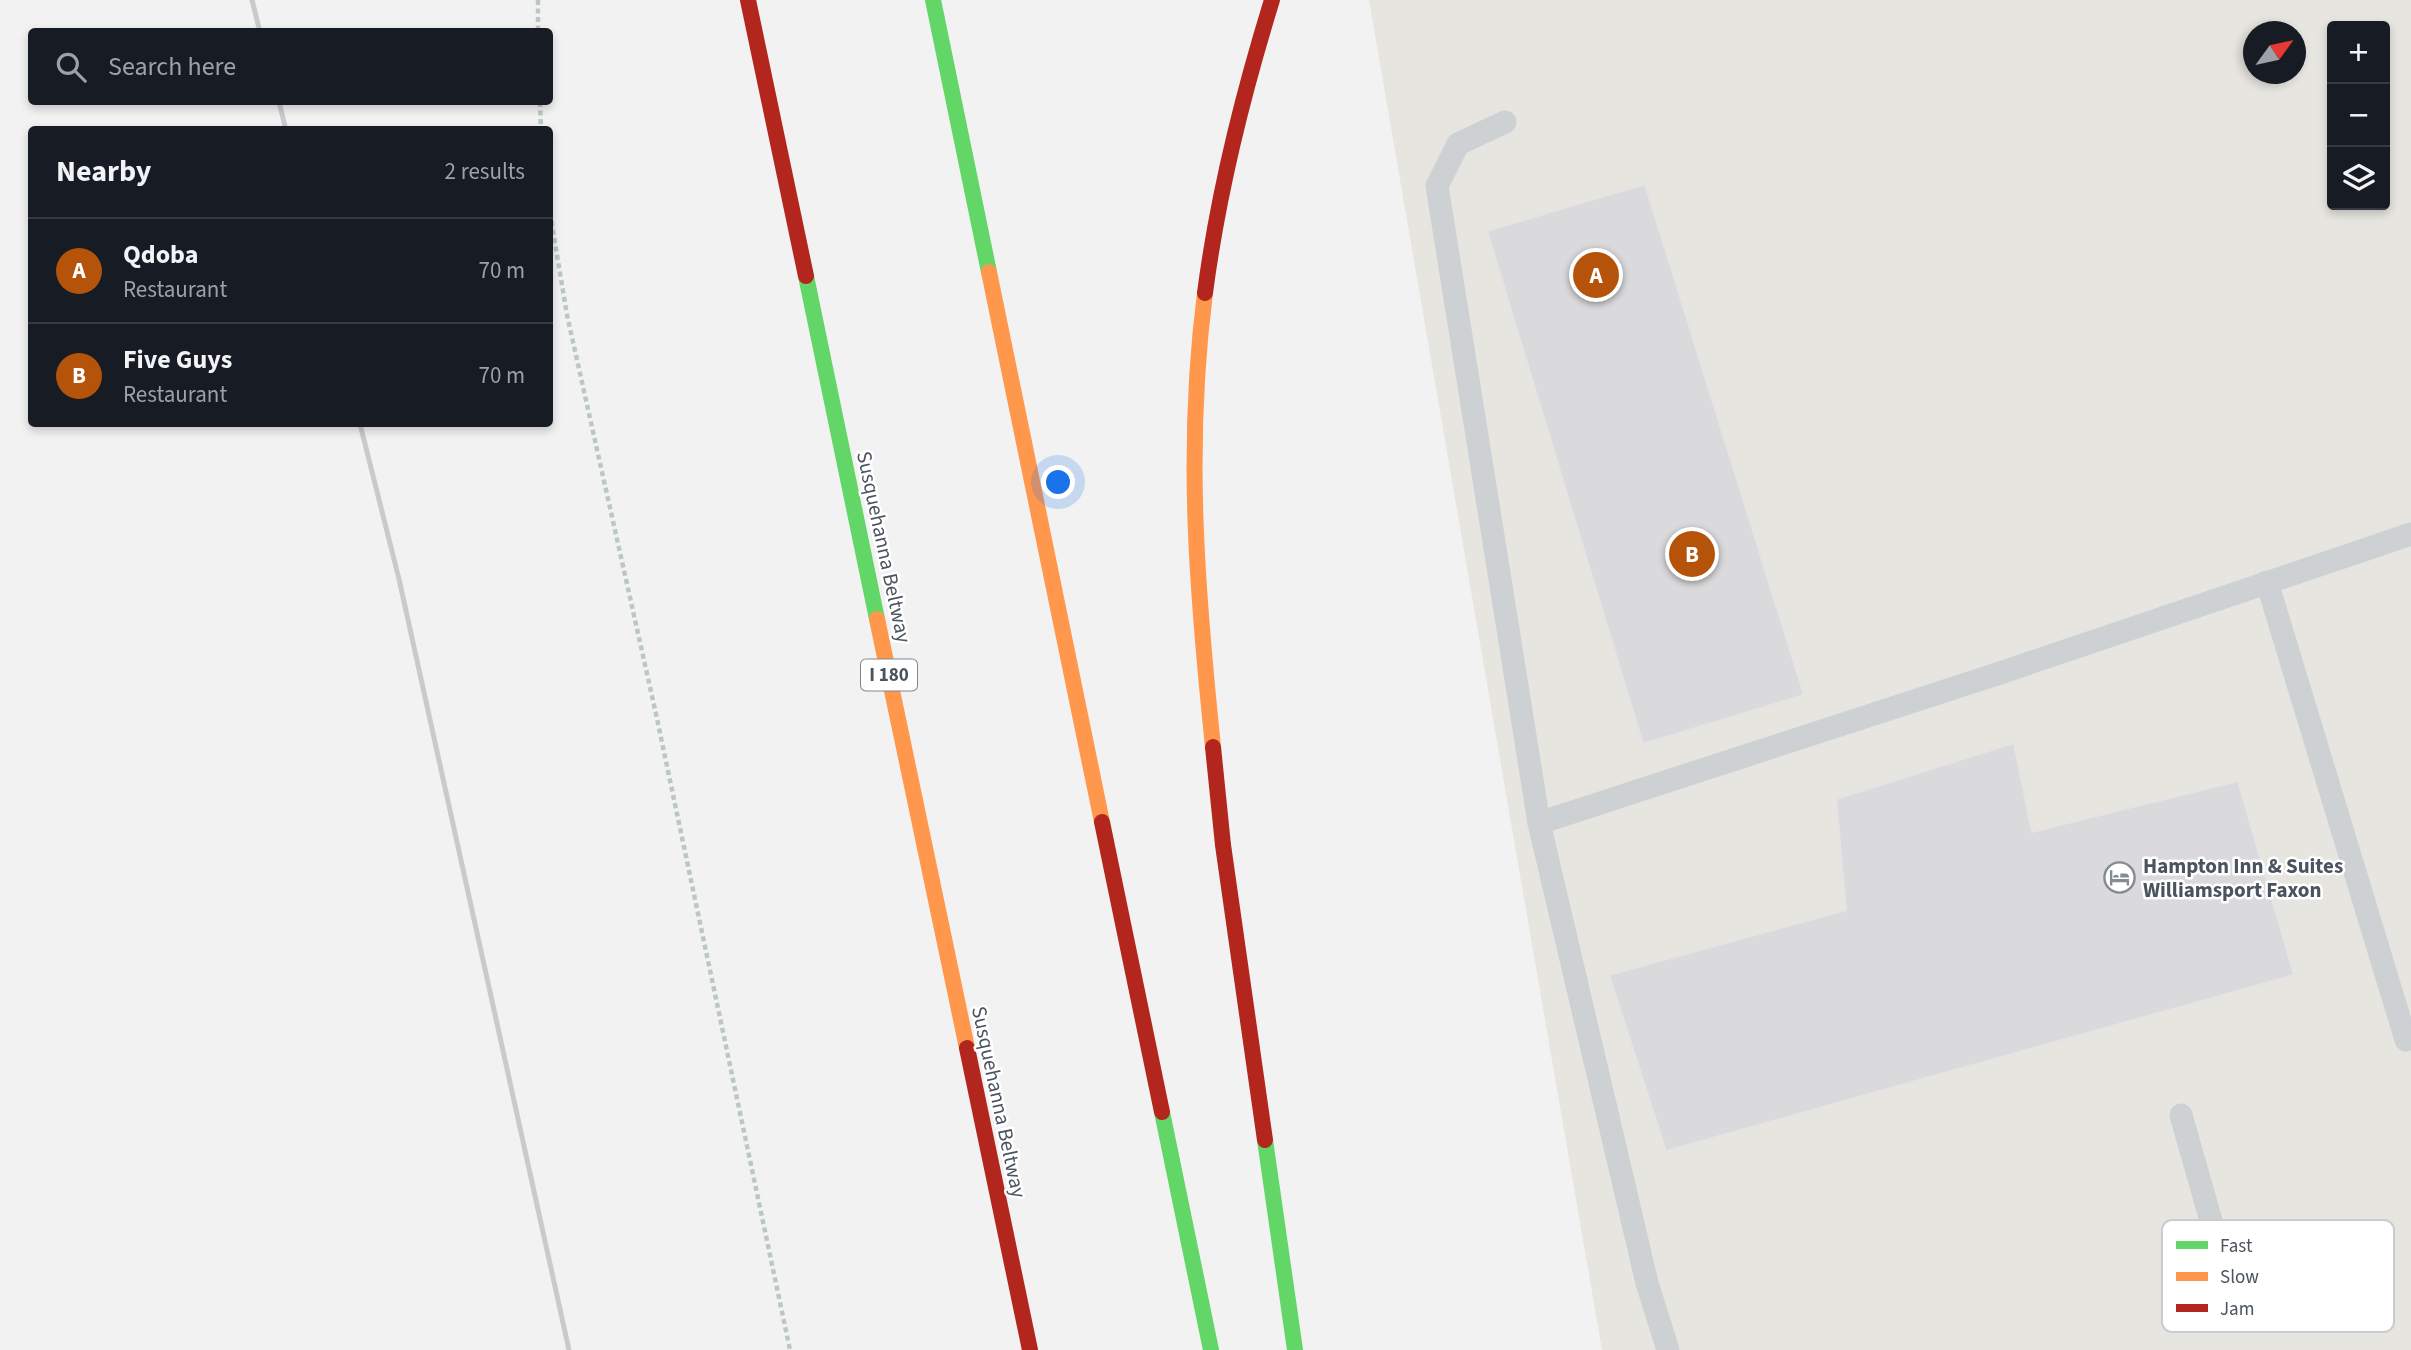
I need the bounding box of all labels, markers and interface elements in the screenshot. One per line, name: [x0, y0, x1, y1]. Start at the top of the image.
north arrow: [2243, 21, 2306, 84]
map controls: [2327, 21, 2390, 210]
button: +: [2327, 21, 2390, 84]
search box: [28, 28, 553, 105]
icon: search: [52, 48, 90, 86]
text: Search here: [108, 48, 236, 85]
button: −: [2327, 84, 2390, 147]
button: layers: [2327, 147, 2390, 210]
text: Nearby: [56, 150, 151, 193]
text: 2 results: [445, 155, 525, 188]
text: Qdoba: [123, 236, 198, 273]
pin: A: [1573, 249, 1619, 301]
text: A: [72, 254, 86, 287]
text: 70 m: [478, 254, 525, 287]
text: Restaurant: [123, 273, 227, 306]
text: Five Guys: [123, 341, 232, 378]
text: B: [72, 359, 86, 392]
text: 70 m: [478, 359, 525, 392]
text: Restaurant: [123, 378, 227, 411]
street label: Susquehanna Beltway: [849, 448, 919, 646]
your location: [1041, 465, 1075, 499]
pin: B: [1669, 528, 1715, 580]
road number: I 180: [861, 660, 917, 690]
place label: Hampton Inn & Suites Williamsport Faxon: [2143, 851, 2343, 905]
hotel icon: Hampton Inn & Suites Williamsport Faxon: [2103, 861, 2137, 895]
street label: Susquehanna Beltway: [964, 1003, 1034, 1201]
legend: [2162, 1220, 2394, 1332]
text: Fast: [2220, 1233, 2253, 1260]
text: Slow: [2220, 1264, 2259, 1291]
text: Jam: [2220, 1296, 2254, 1323]

